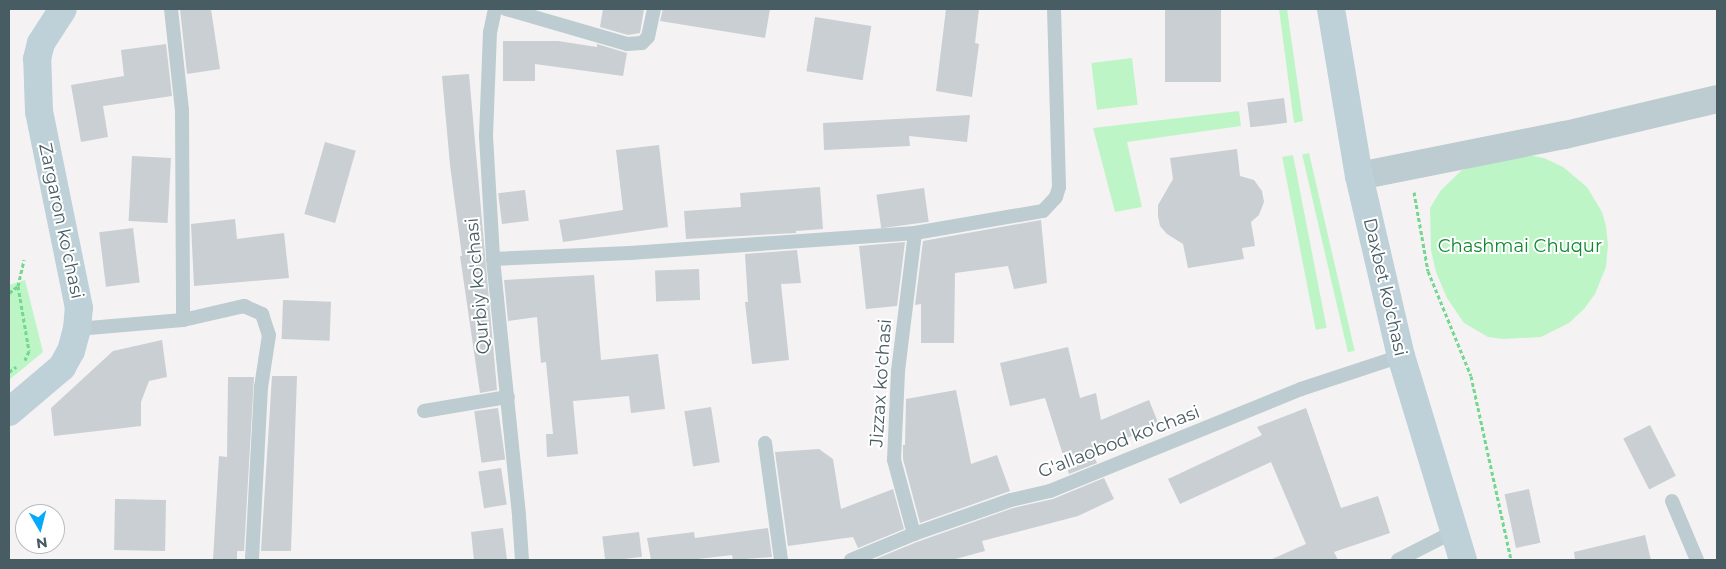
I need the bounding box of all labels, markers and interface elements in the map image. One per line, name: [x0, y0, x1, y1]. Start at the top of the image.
street label: Zargaron ko'chasi: [34, 141, 88, 301]
street label: Daxbet ko'chasi: [1359, 216, 1411, 358]
street label: Qurbiy ko'chasi: [461, 217, 495, 355]
park label: Chashmai Chuqur: [1438, 235, 1602, 257]
street label: Jizzax ko'chasi: [866, 318, 896, 448]
street label: G'allaobod ko'chasi: [1035, 401, 1203, 483]
north arrow: [15, 504, 65, 554]
text: N: [35, 533, 49, 553]

